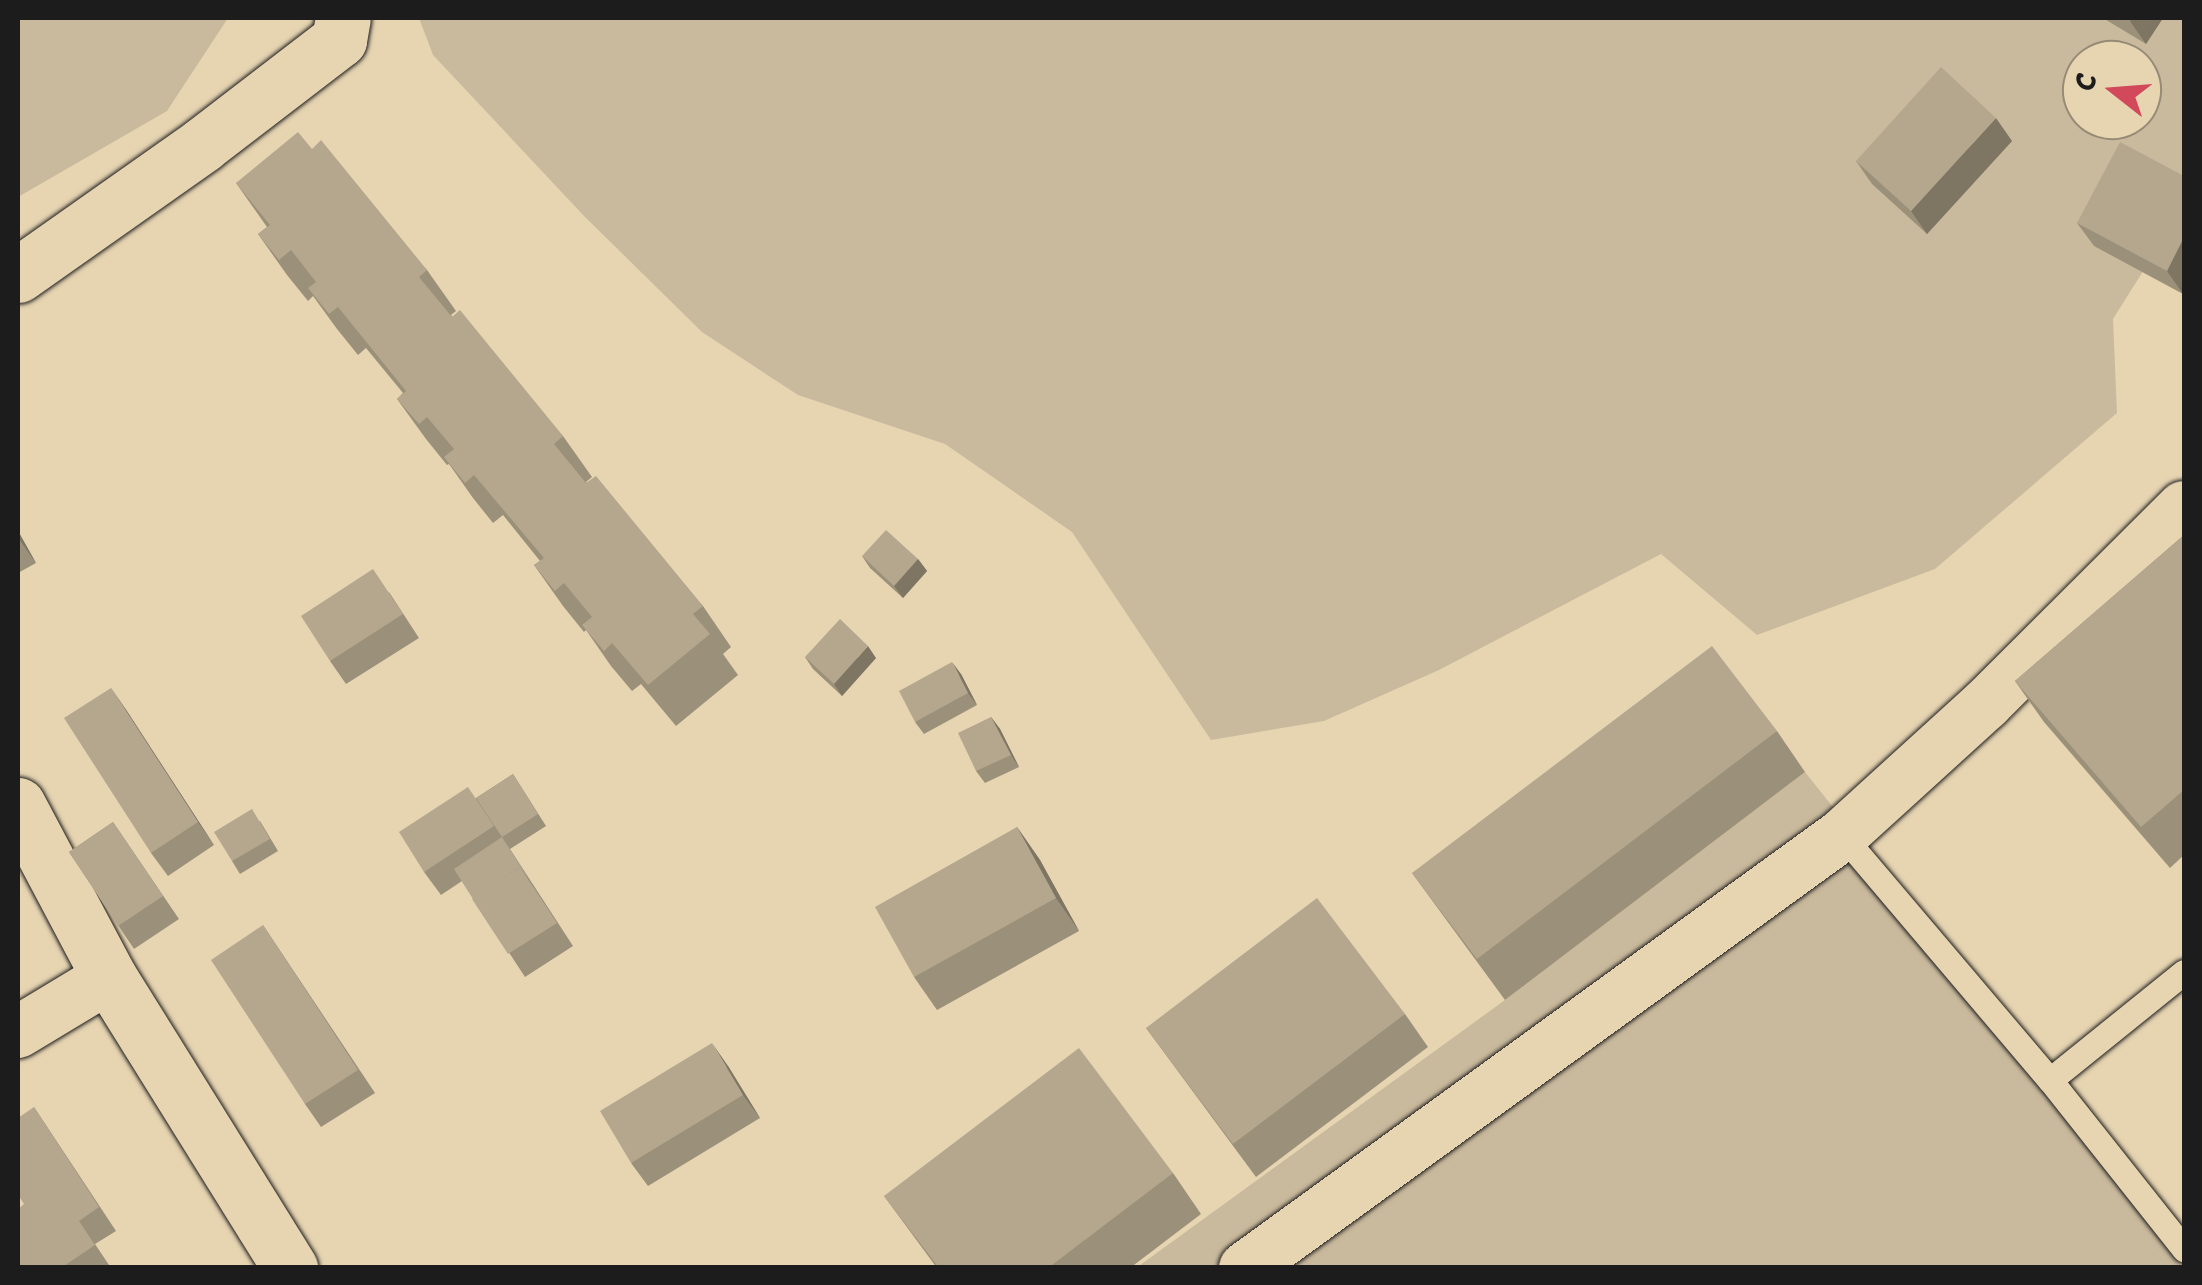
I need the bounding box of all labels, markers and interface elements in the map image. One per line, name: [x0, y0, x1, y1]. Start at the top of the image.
north arrow: [2062, 40, 2162, 140]
text: С: [2065, 68, 2106, 96]

